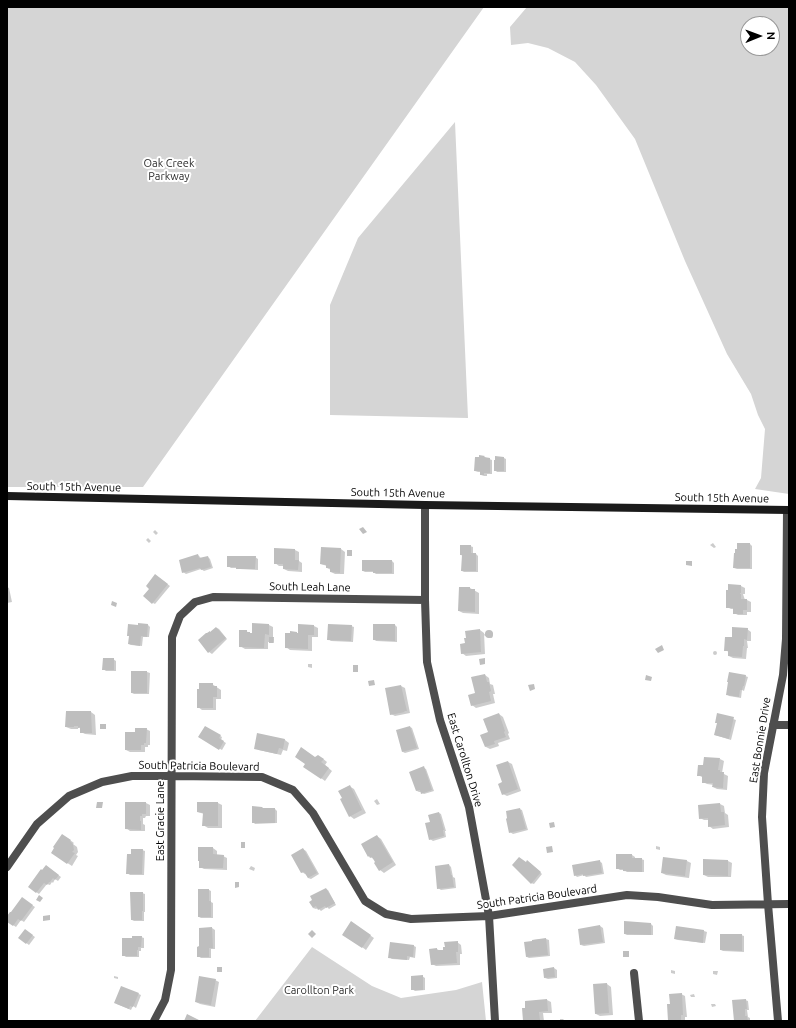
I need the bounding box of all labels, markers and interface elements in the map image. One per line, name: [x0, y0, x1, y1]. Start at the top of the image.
north arrow: [740, 16, 780, 56]
text: N: [765, 32, 777, 40]
park label: Oak Creek Parkway: [144, 156, 194, 182]
street label: South 15th Avenue: [27, 480, 121, 494]
street label: South 15th Avenue: [351, 486, 445, 500]
street label: South 15th Avenue: [675, 491, 769, 505]
street label: South Leah Lane: [269, 580, 351, 594]
street label: East Bonnie Drive: [747, 696, 773, 784]
street label: East Carollton Drive: [444, 711, 486, 809]
street label: South Patricia Boulevard: [138, 758, 260, 774]
street label: East Gracie Lane: [153, 781, 167, 861]
street label: South Patricia Boulevard: [476, 882, 598, 912]
park label: Carollton Park: [284, 983, 354, 997]

